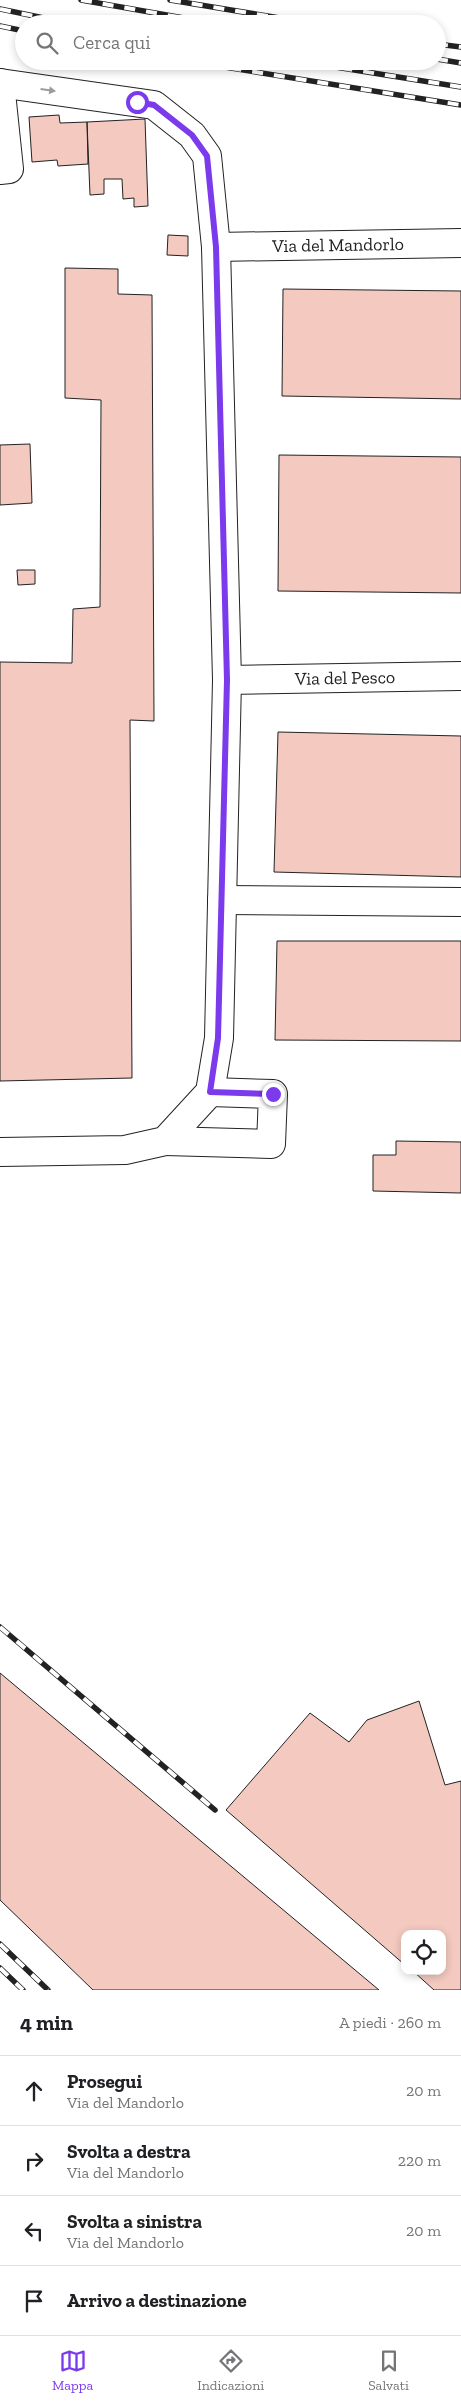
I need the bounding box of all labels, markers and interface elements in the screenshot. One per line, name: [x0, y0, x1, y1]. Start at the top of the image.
search box: [15, 15, 446, 70]
icon: search: [33, 29, 61, 57]
text: Cerca qui: [73, 31, 151, 54]
one-way arrow: [41, 86, 57, 94]
route start: [126, 91, 149, 114]
street label: Via del Mandorlo: [271, 233, 404, 257]
street label: Via del Pesco: [294, 666, 395, 690]
route end: [262, 1083, 285, 1106]
map controls: [401, 1930, 446, 1975]
button: locate: [401, 1930, 446, 1975]
text: 4 min: [20, 2010, 73, 2035]
text: A piedi · 260 m: [339, 2013, 441, 2032]
text: Prosegui: [67, 2070, 142, 2093]
icon: ahead: [20, 2077, 48, 2105]
text: 20 m: [406, 2081, 441, 2100]
text: Via del Mandorlo: [67, 2093, 184, 2112]
text: Svolta a destra: [67, 2140, 191, 2163]
icon: right: [20, 2147, 48, 2175]
text: 220 m: [398, 2151, 441, 2170]
text: Via del Mandorlo: [67, 2163, 184, 2182]
text: Svolta a sinistra: [67, 2210, 202, 2233]
icon: left: [20, 2217, 48, 2245]
text: 20 m: [406, 2221, 441, 2240]
text: Via del Mandorlo: [67, 2233, 184, 2252]
icon: arrive: [20, 2287, 48, 2315]
text: Arrivo a destinazione: [67, 2289, 247, 2312]
tab: Mappa: [52, 2347, 93, 2394]
tab: Indicazioni: [197, 2347, 264, 2394]
tab: Salvati: [368, 2347, 409, 2394]

